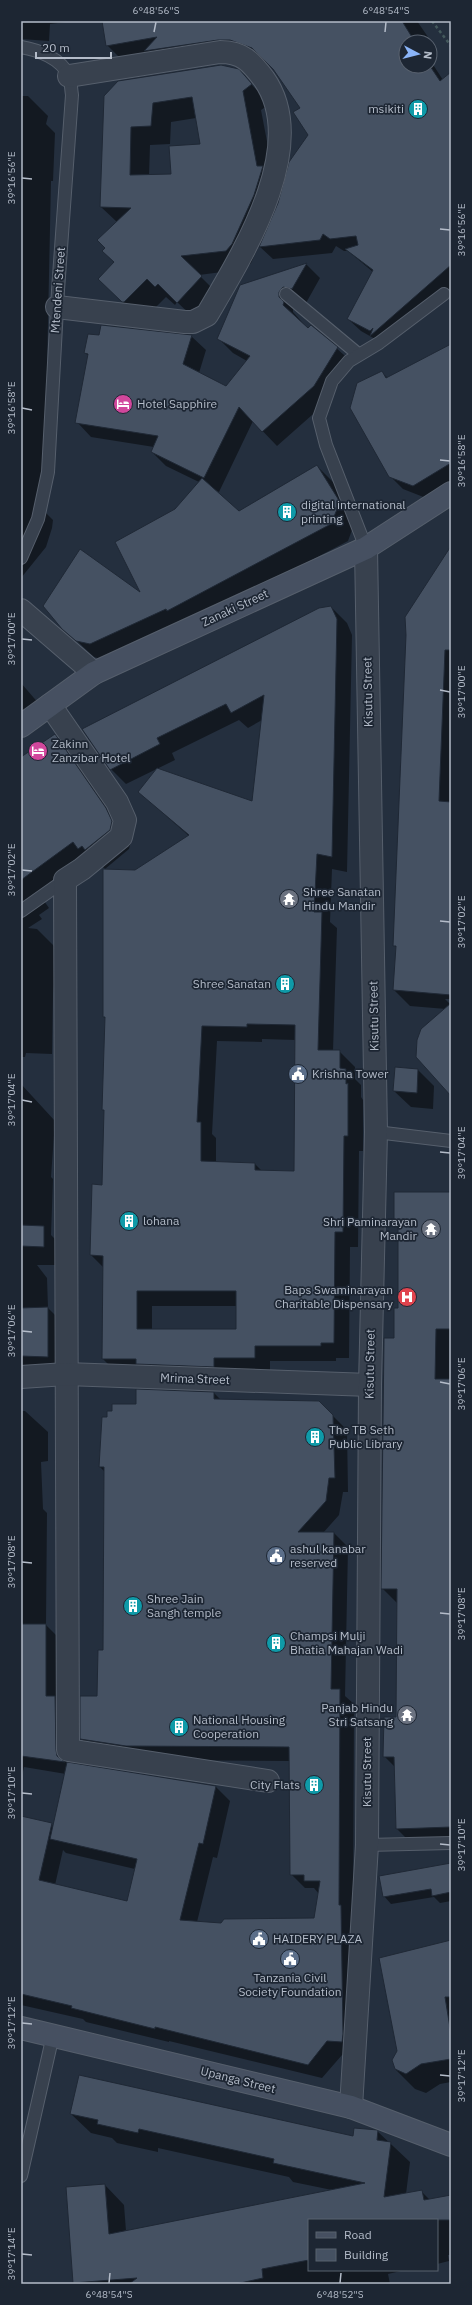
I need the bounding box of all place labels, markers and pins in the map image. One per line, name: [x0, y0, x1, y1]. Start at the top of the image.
building icon: msikiti: [407, 98, 429, 120]
place label: msikiti: [368, 101, 404, 116]
hotel icon: Hotel Sapphire: [112, 393, 134, 415]
place label: Hotel Sapphire: [137, 396, 218, 411]
place label: digital international printing: [301, 497, 406, 526]
building icon: digital international printing: [276, 501, 298, 523]
place label: Zakinn Zanzibar Hotel: [52, 736, 131, 765]
hotel icon: Zakinn Zanzibar Hotel: [27, 740, 49, 762]
place label: Shree Sanatan Hindu Mandir: [303, 884, 381, 913]
temple icon: Shree Sanatan Hindu Mandir: [278, 888, 300, 910]
building icon: Shree Sanatan: [274, 973, 296, 995]
place label: Shree Sanatan: [193, 976, 271, 991]
public building icon: Krishna Tower: [287, 1063, 309, 1085]
place label: Krishna Tower: [312, 1066, 389, 1081]
building icon: lohana: [118, 1210, 140, 1232]
place label: lohana: [143, 1213, 180, 1228]
place label: Shri Paminarayan Mandir: [323, 1214, 418, 1243]
temple icon: Shri Paminarayan Mandir: [420, 1218, 442, 1240]
place label: Baps Swaminarayan Charitable Dispensary: [275, 1282, 393, 1311]
hospital icon: Baps Swaminarayan Charitable Dispensary: [396, 1286, 418, 1308]
place label: The TB Seth Public Library: [329, 1422, 402, 1451]
building icon: The TB Seth Public Library: [304, 1426, 326, 1448]
place label: ashul kanabar reserved: [290, 1541, 366, 1570]
public building icon: ashul kanabar reserved: [265, 1545, 287, 1567]
place label: Shree Jain Sangh temple: [147, 1591, 222, 1620]
building icon: Shree Jain Sangh temple: [122, 1595, 144, 1617]
place label: Champsi Mulji Bhatia Mahajan Wadi: [290, 1628, 403, 1657]
building icon: Champsi Mulji Bhatia Mahajan Wadi: [265, 1632, 287, 1654]
place label: Panjab Hindu Stri Satsang: [321, 1700, 394, 1729]
temple icon: Panjab Hindu Stri Satsang: [396, 1704, 418, 1726]
place label: National Housing Cooperation: [193, 1712, 286, 1741]
building icon: National Housing Cooperation: [168, 1716, 190, 1738]
building icon: City Flats: [303, 1774, 325, 1796]
place label: City Flats: [250, 1777, 300, 1792]
public building icon: HAIDERY PLAZA: [248, 1928, 270, 1950]
place label: HAIDERY PLAZA: [273, 1931, 362, 1946]
public building icon: Tanzania Civil Society Foundation: [279, 1948, 301, 1970]
place label: Tanzania Civil Society Foundation: [238, 1970, 342, 1999]

